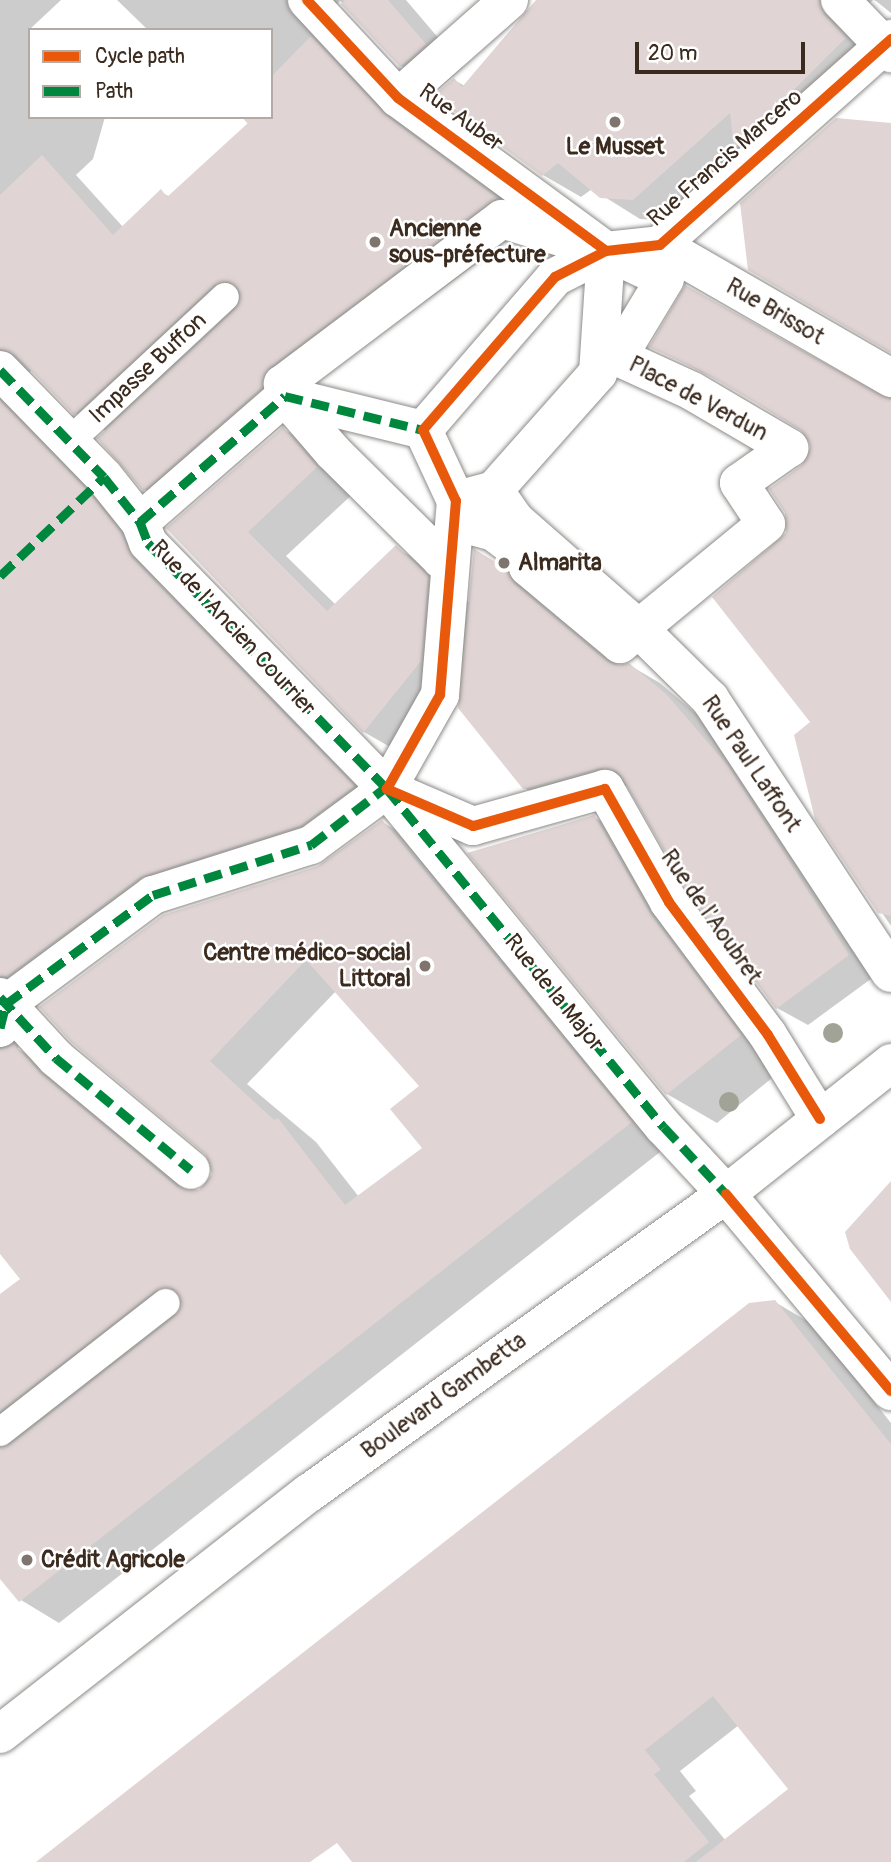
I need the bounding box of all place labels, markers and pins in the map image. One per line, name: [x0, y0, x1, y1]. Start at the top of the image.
marker: Le Musset: [607, 114, 623, 130]
place label: Le Musset: [566, 133, 664, 161]
place label: Ancienne sous-préfecture: [389, 215, 545, 269]
marker: Ancienne sous-préfecture: [367, 234, 383, 250]
place label: Almarita: [518, 549, 602, 577]
marker: Almarita: [496, 555, 512, 571]
place label: Centre médico-social Littoral: [203, 939, 411, 993]
marker: Centre médico-social Littoral: [417, 958, 433, 974]
place label: Crédit Agricole: [41, 1546, 185, 1574]
marker: Crédit Agricole: [19, 1552, 35, 1568]

